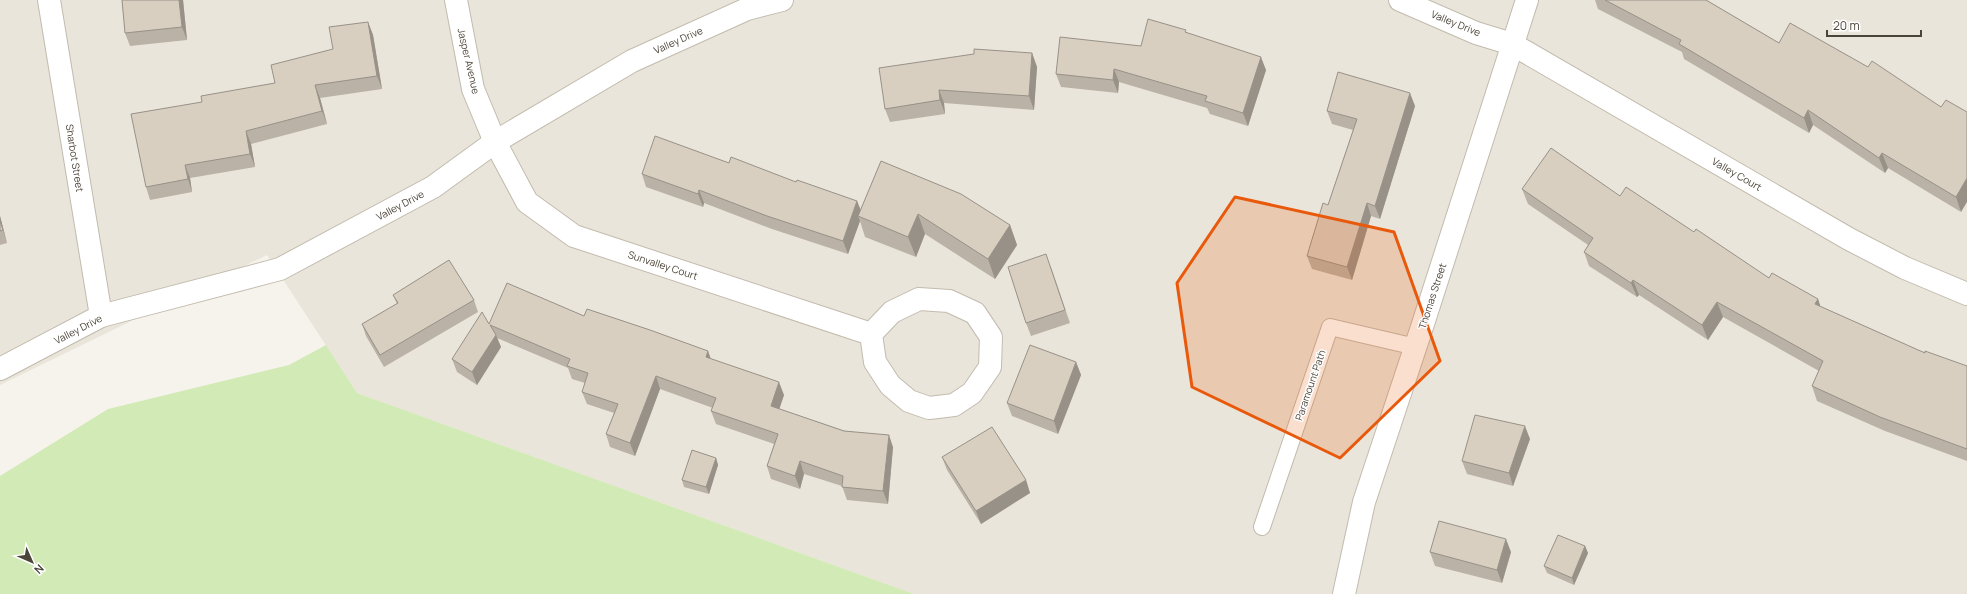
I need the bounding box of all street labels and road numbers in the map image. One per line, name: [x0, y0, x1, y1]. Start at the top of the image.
street label: Valley Drive: [1429, 7, 1483, 39]
street label: Valley Drive: [651, 23, 705, 57]
street label: Jasper Avenue: [455, 27, 483, 95]
street label: Sharbot Street: [63, 123, 87, 193]
street label: Valley Court: [1709, 154, 1765, 194]
street label: Valley Drive: [374, 186, 426, 223]
street label: Sunvalley Court: [626, 247, 700, 283]
street label: Thomas Street: [1415, 261, 1449, 331]
street label: Valley Drive: [52, 311, 105, 347]
street label: Paramount Path: [1291, 348, 1329, 422]

